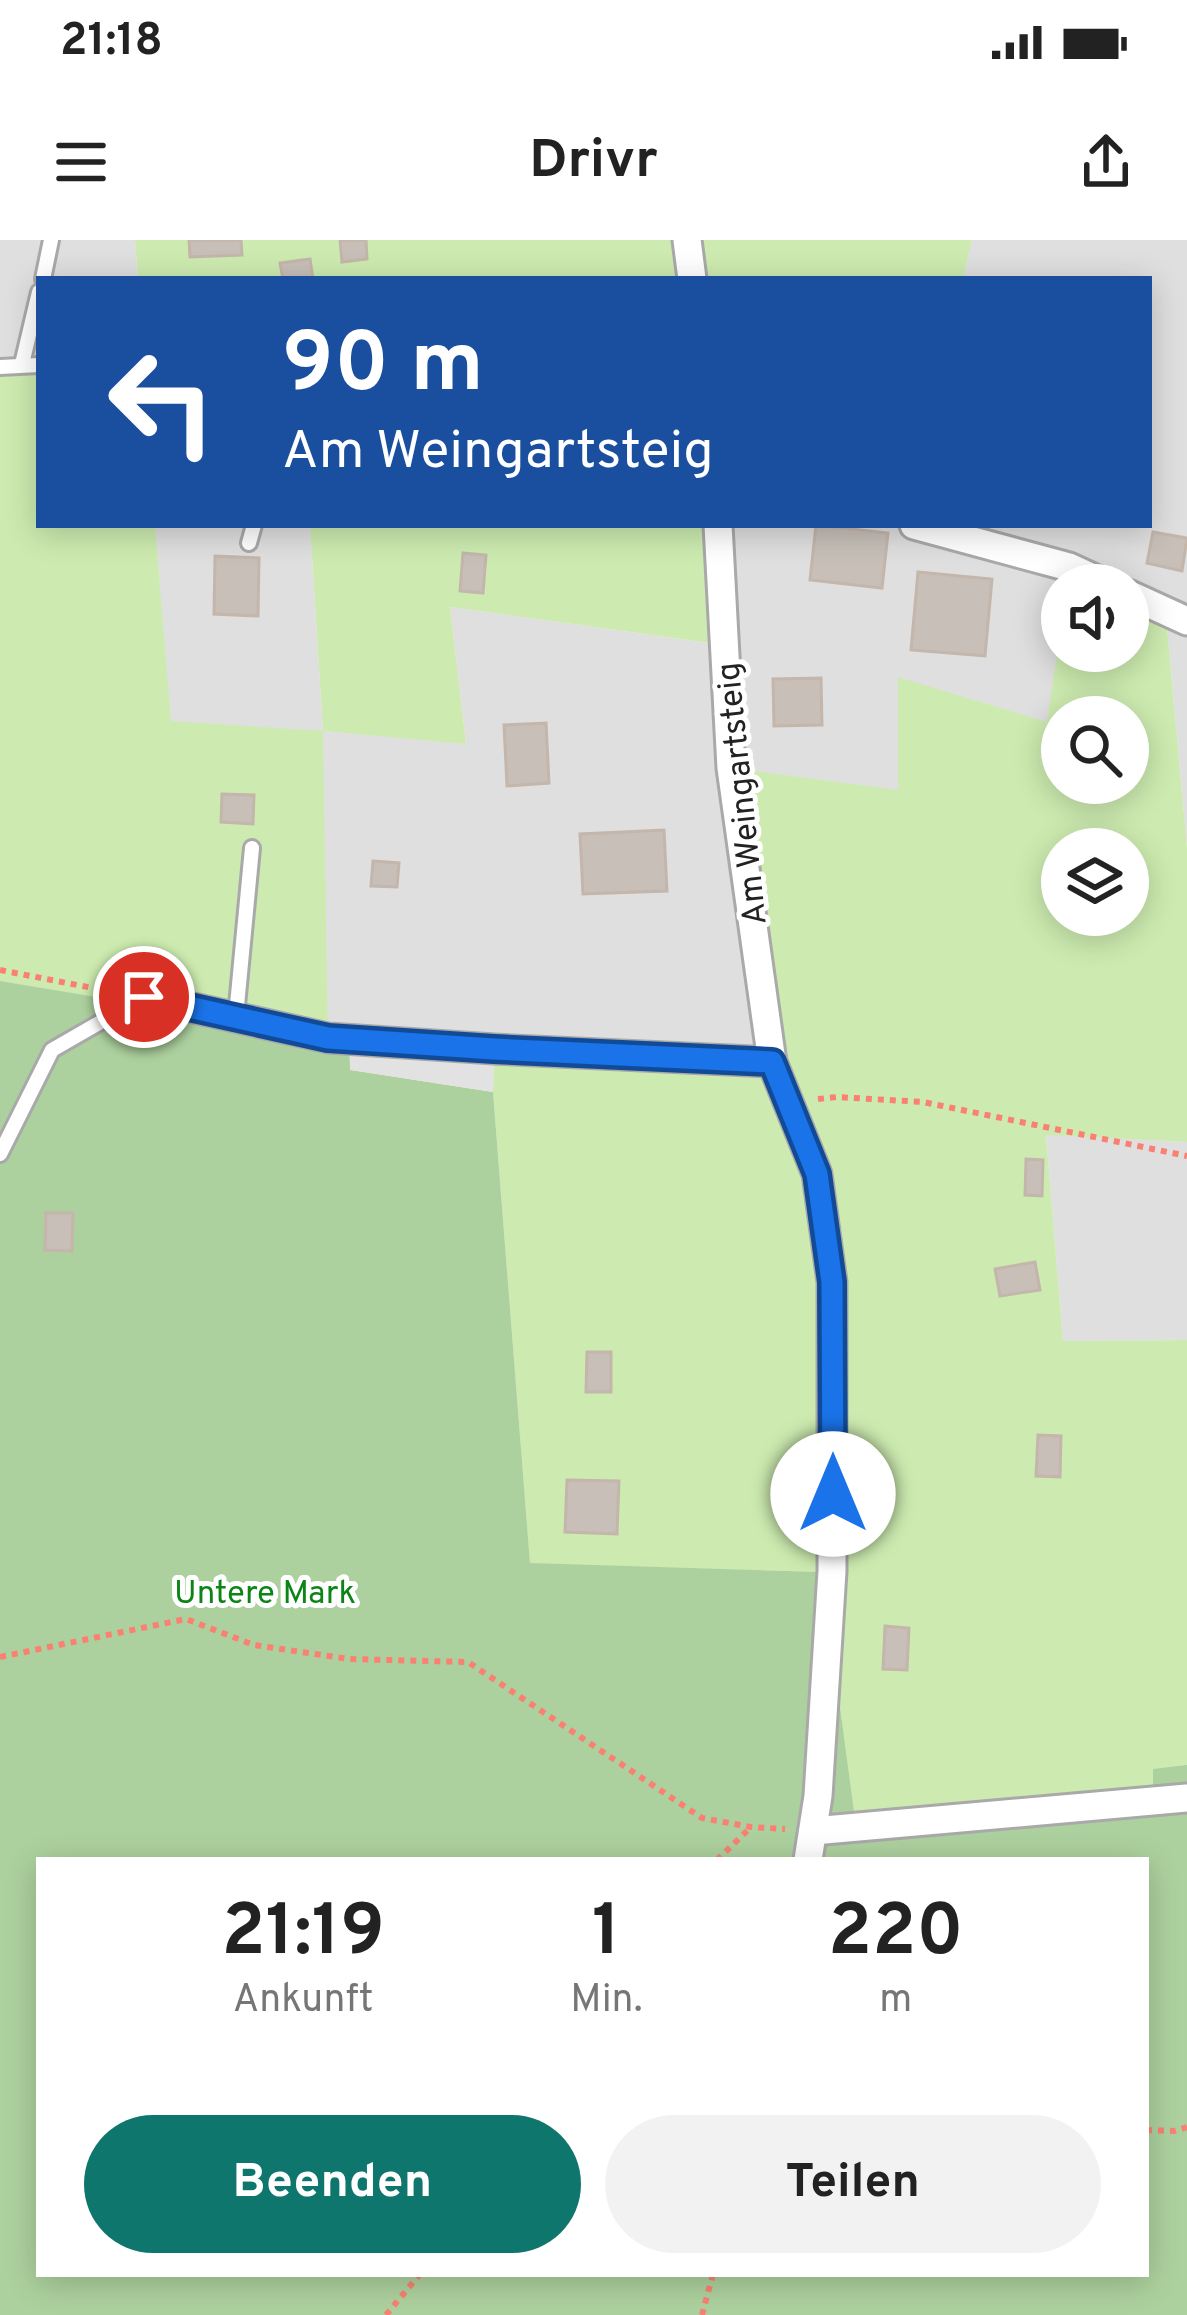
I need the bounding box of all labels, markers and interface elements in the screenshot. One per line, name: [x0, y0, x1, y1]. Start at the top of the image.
text: 21:18: [60, 14, 163, 71]
text: Drivr: [529, 128, 658, 197]
icon: menu: [48, 129, 114, 195]
icon: share: [1073, 129, 1139, 195]
text: 90 m: [282, 315, 484, 421]
icon: left: [84, 324, 240, 480]
text: Am Weingartsteig: [282, 419, 714, 488]
map controls: [1041, 564, 1149, 936]
button: sound: [1041, 564, 1149, 672]
street label: Am Weingartsteig: [709, 660, 779, 927]
button: search: [1041, 696, 1149, 804]
button: layers: [1041, 828, 1149, 936]
pin: [93, 946, 195, 1048]
icon: arrive: [111, 964, 177, 1030]
position arrow: [770, 1431, 896, 1557]
park label: Untere Mark: [174, 1574, 356, 1616]
text: 21:19: [221, 1889, 385, 1981]
text: 1: [592, 1889, 621, 1981]
text: 220: [828, 1889, 964, 1981]
text: Ankunft: [233, 1977, 374, 2026]
text: Min.: [570, 1977, 643, 2026]
text: m: [879, 1977, 912, 2026]
button: Beenden: [84, 2115, 581, 2253]
button: Teilen: [605, 2115, 1101, 2253]

